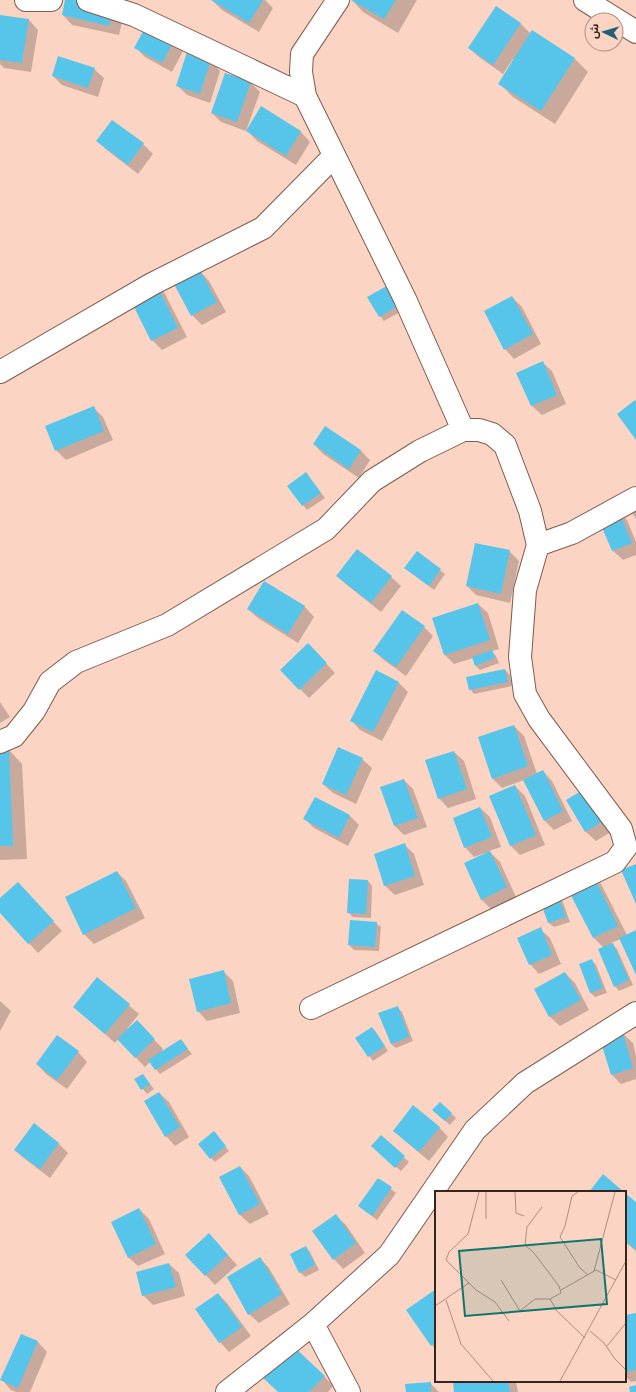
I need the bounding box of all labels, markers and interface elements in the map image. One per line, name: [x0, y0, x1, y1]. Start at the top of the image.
north arrow: [584, 12, 624, 52]
text: ش: [586, 23, 602, 39]
inset map: [435, 1191, 626, 1382]

